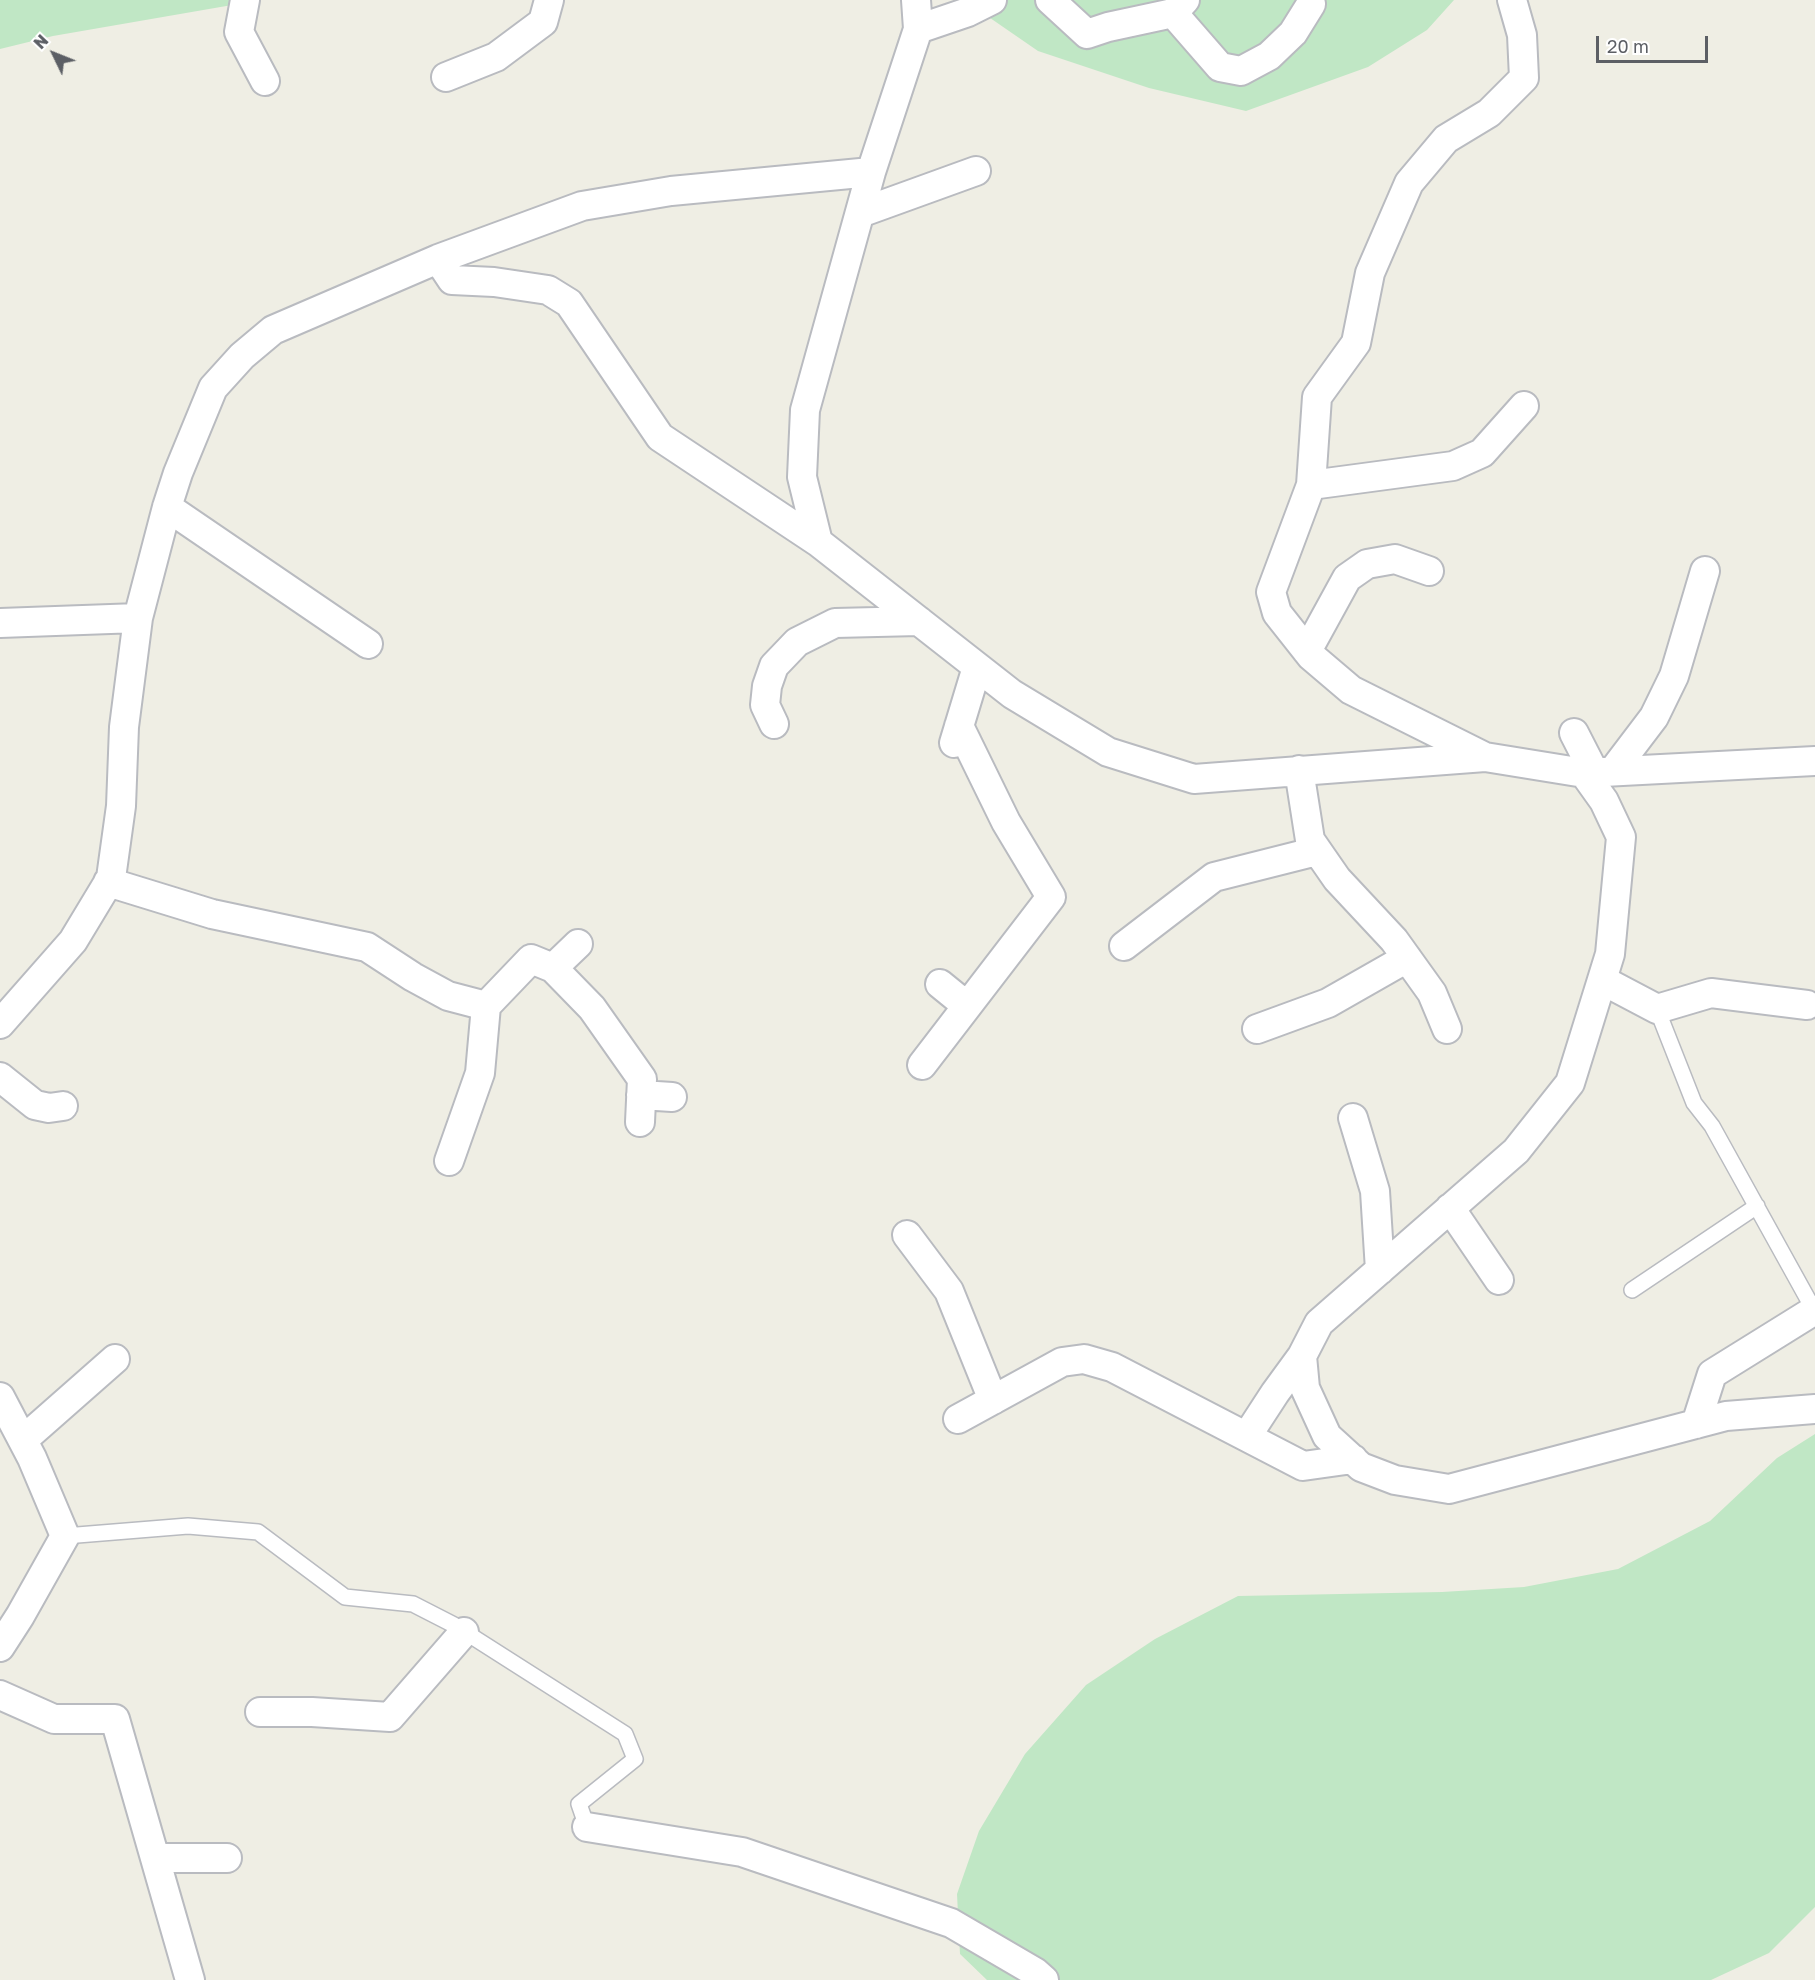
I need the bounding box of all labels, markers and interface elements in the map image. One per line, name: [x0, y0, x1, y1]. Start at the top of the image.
north arrow: [24, 24, 84, 84]
scale bar: [1599, 24, 1712, 62]
text: N: [29, 30, 52, 53]
text: 20 m: [1607, 35, 1649, 57]

